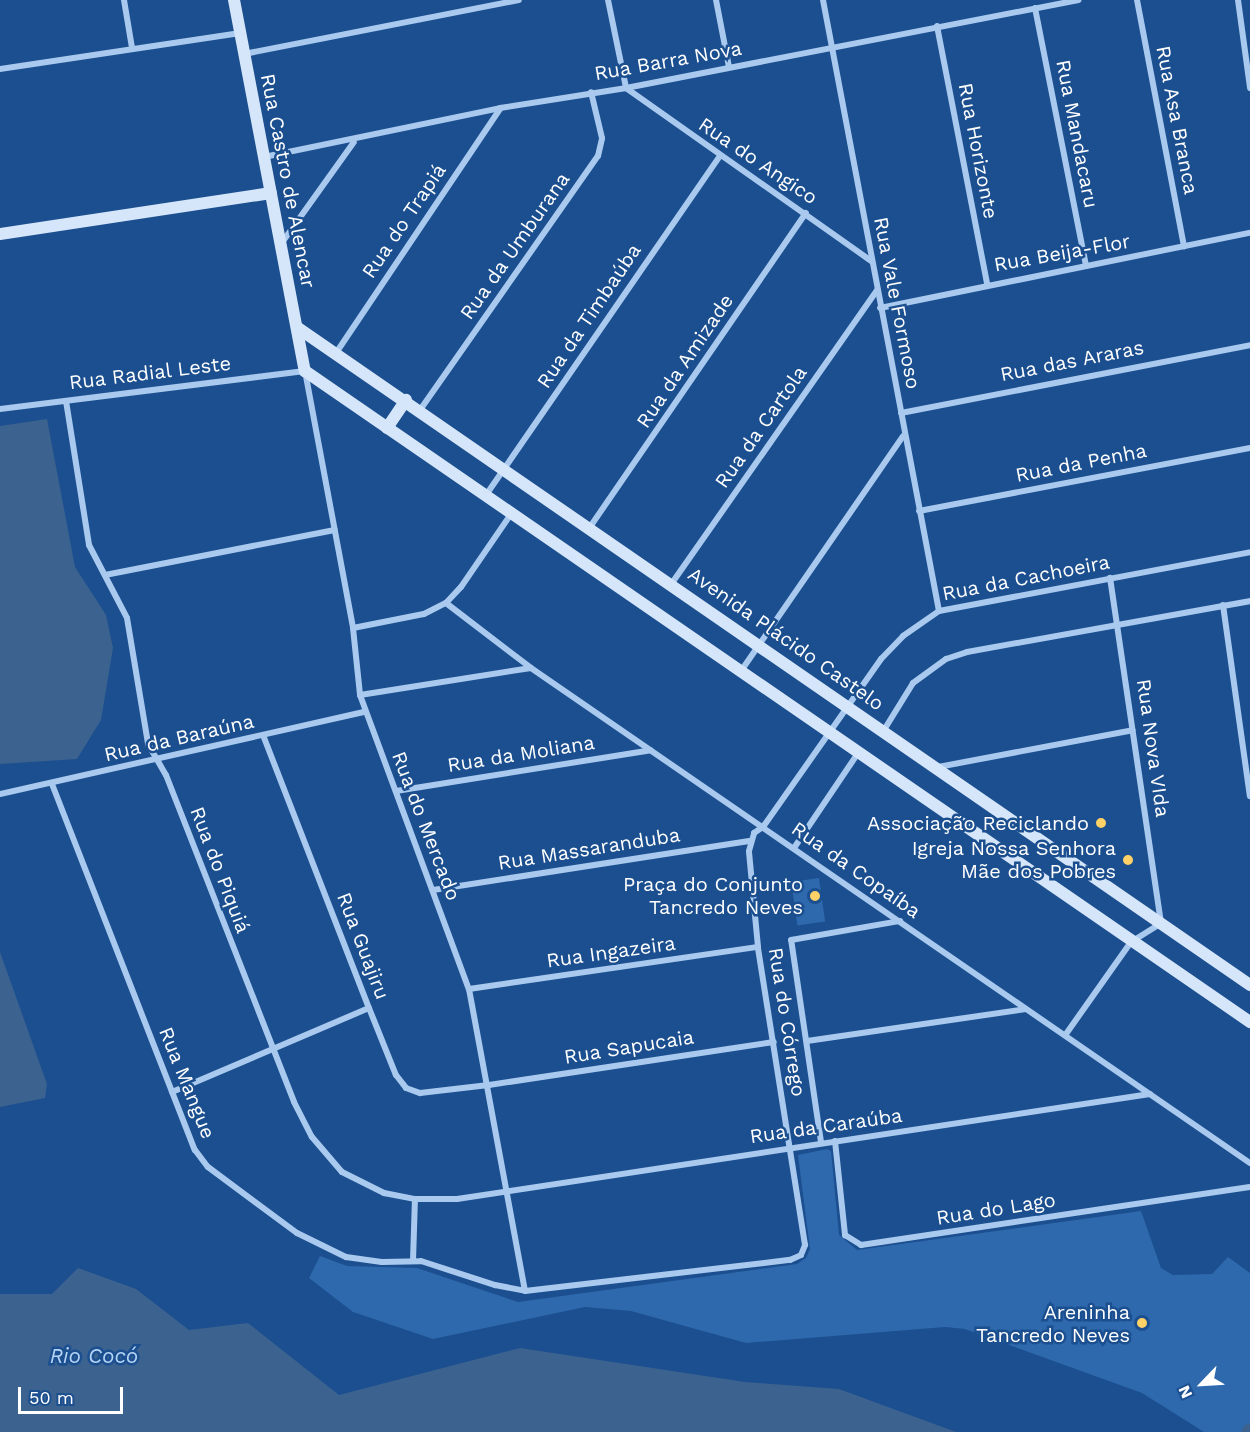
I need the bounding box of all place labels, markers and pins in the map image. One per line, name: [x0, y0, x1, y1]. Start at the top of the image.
place label: Associação Reciclando: [867, 811, 1089, 835]
marker: Associação Reciclando: [1094, 816, 1108, 830]
place label: Igreja Nossa Senhora Mãe dos Pobres: [911, 837, 1116, 884]
marker: Igreja Nossa Senhora Mãe dos Pobres: [1121, 853, 1135, 867]
place label: Praça do Conjunto Tancredo Neves: [623, 873, 803, 920]
marker: Praça do Conjunto Tancredo Neves: [808, 889, 822, 903]
place label: Areninha Tancredo Neves: [976, 1300, 1130, 1347]
marker: Areninha Tancredo Neves: [1135, 1316, 1149, 1330]

